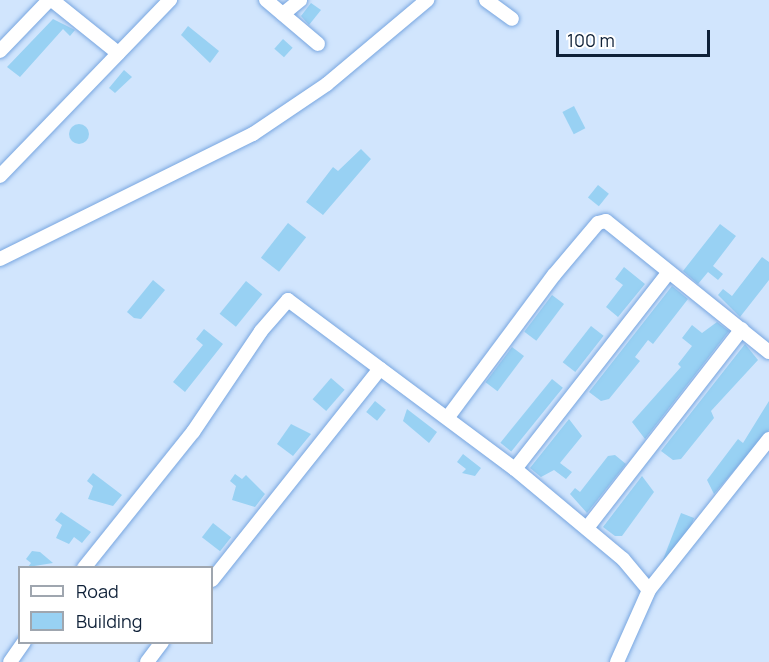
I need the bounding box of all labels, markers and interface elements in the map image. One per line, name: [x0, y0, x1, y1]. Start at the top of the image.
scale bar: [559, 18, 714, 56]
text: 100 m: [567, 28, 615, 52]
legend: [18, 566, 213, 644]
text: Road: [76, 579, 119, 603]
text: Building: [76, 609, 142, 633]

